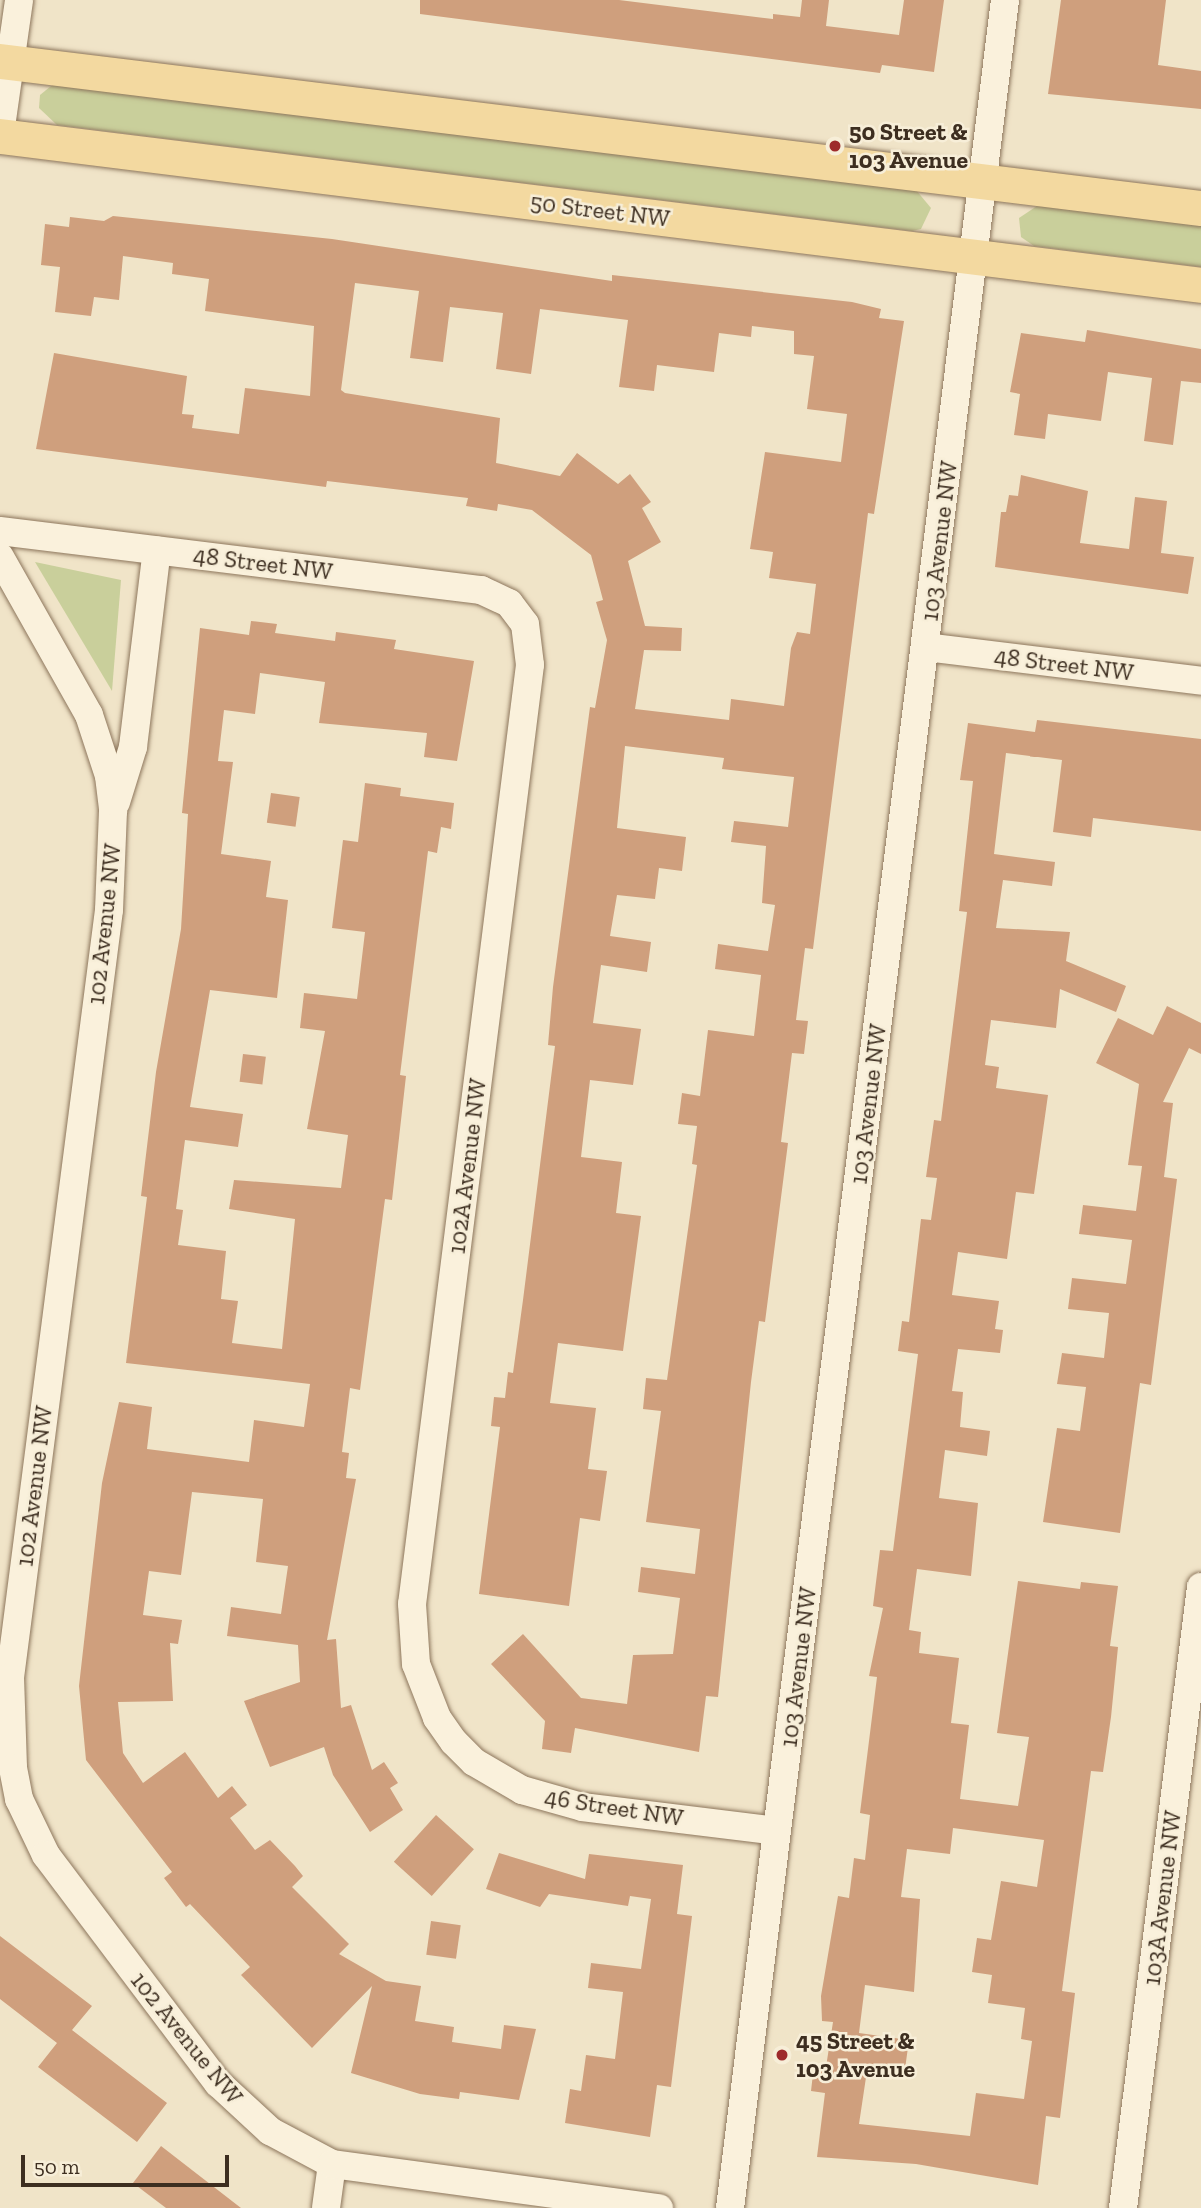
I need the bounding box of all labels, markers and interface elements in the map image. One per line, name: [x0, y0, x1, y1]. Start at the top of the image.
place label: 50 Street & 103 Avenue: [849, 118, 969, 174]
marker: 50 Street & 103 Avenue: [827, 138, 843, 154]
street label: 50 Street NW: [529, 187, 671, 233]
street label: 103 Avenue NW: [915, 459, 963, 623]
street label: 48 Street NW: [192, 540, 334, 586]
street label: 48 Street NW: [993, 641, 1135, 687]
street label: 102 Avenue NW: [81, 842, 127, 1006]
street label: 103 Avenue NW: [844, 1022, 892, 1186]
street label: 102A Avenue NW: [442, 1076, 492, 1256]
street label: 102 Avenue NW: [10, 1404, 58, 1568]
street label: 103 Avenue NW: [774, 1585, 822, 1749]
street label: 46 Street NW: [543, 1782, 685, 1832]
street label: 103A Avenue NW: [1137, 1808, 1187, 1988]
street label: 102 Avenue NW: [125, 1966, 249, 2110]
place label: 45 Street & 103 Avenue: [796, 2027, 916, 2083]
marker: 45 Street & 103 Avenue: [774, 2047, 790, 2063]
scale bar: [24, 2142, 233, 2186]
text: 50 m: [34, 2154, 80, 2179]

